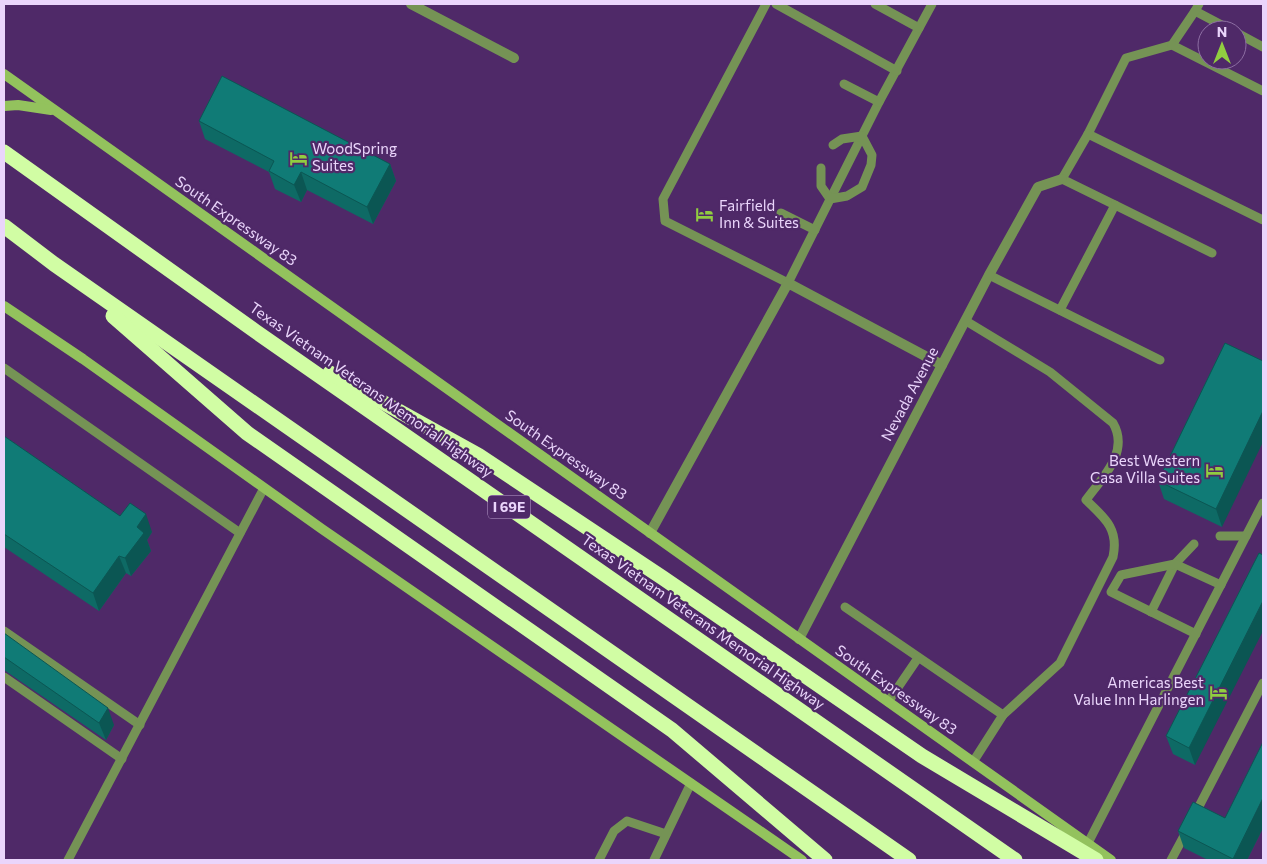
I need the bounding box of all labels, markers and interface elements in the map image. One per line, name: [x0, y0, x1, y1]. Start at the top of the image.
north arrow: [1197, 20, 1247, 70]
text: N: [1217, 23, 1227, 40]
place label: WoodSpring Suites: [312, 139, 397, 174]
hotel icon: WoodSpring Suites: [288, 148, 308, 168]
street label: South Expressway 83: [172, 171, 301, 269]
place label: Fairfield Inn & Suites: [719, 196, 799, 231]
hotel icon: Fairfield Inn & Suites: [695, 205, 715, 225]
street label: Texas Vietnam Veterans Memorial Highway: [246, 298, 497, 481]
street label: Nevada Avenue: [877, 343, 941, 444]
street label: South Expressway 83: [502, 405, 631, 503]
place label: Best Western Casa Villa Suites: [1090, 451, 1200, 486]
hotel icon: Best Western Casa Villa Suites: [1204, 460, 1224, 480]
road number: I 69E: [488, 496, 530, 518]
street label: Texas Vietnam Veterans Memorial Highway: [578, 530, 829, 713]
street label: South Expressway 83: [832, 640, 961, 738]
place label: Americas Best Value Inn Harlingen: [1074, 673, 1204, 708]
hotel icon: Americas Best Value Inn Harlingen: [1208, 682, 1228, 702]

